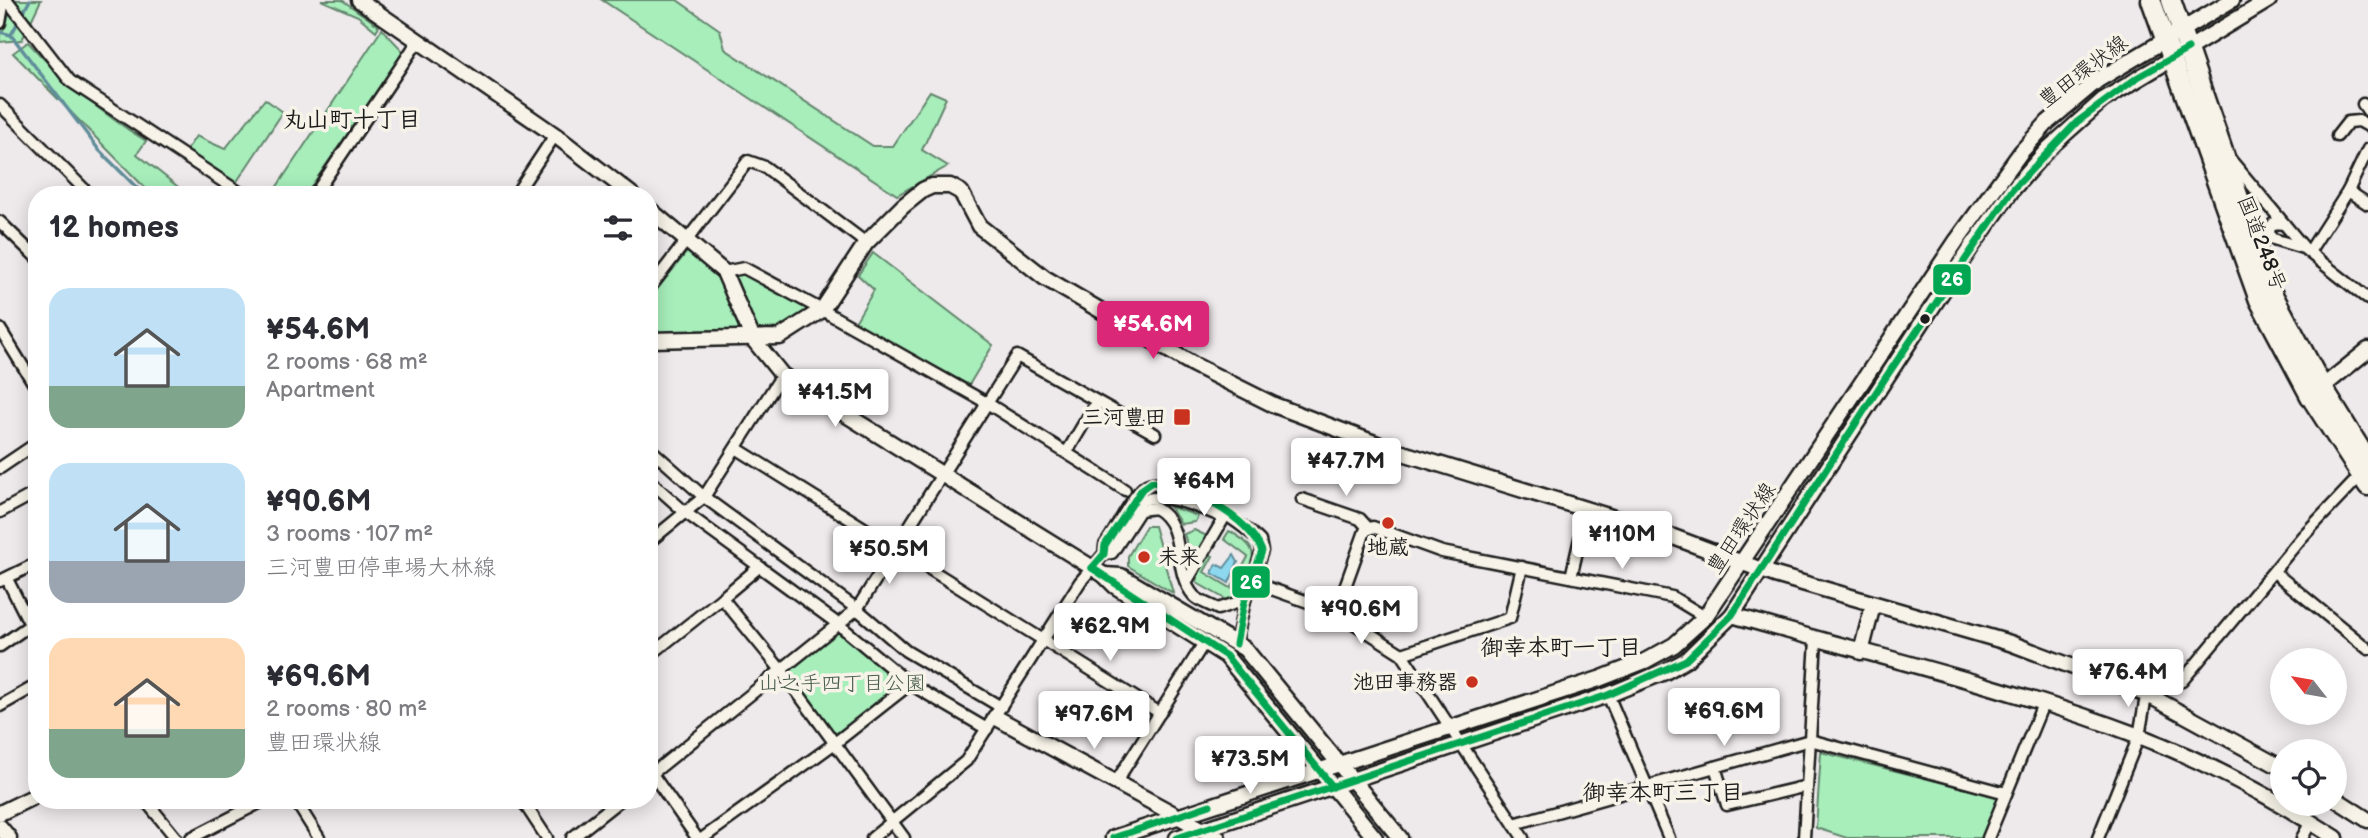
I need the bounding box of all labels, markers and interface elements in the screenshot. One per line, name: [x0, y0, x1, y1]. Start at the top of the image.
street label: 豊田環状線: [2034, 30, 2133, 113]
district label: 丸山町十丁目: [283, 106, 421, 134]
street label: 国道248号: [2232, 192, 2291, 294]
icon: filters: [599, 209, 637, 247]
text: 12 homes: [49, 210, 179, 246]
line badge: 26: [1932, 263, 1972, 296]
text: 26: [1941, 269, 1963, 292]
pin: ¥54.6M: [1096, 302, 1210, 361]
text: ¥54.6M: [1113, 310, 1193, 338]
text: ¥54.6M: [266, 312, 370, 348]
unlabelled marker: [1918, 312, 1932, 326]
icon: home: [105, 316, 189, 400]
text: 2 rooms · 68 m²: [266, 348, 428, 376]
pin: ¥41.5M: [778, 370, 892, 429]
text: Apartment: [266, 376, 375, 404]
text: ¥41.5M: [797, 378, 873, 406]
place label: 三河豊田: [1082, 405, 1166, 430]
marker: 三河豊田: [1172, 407, 1192, 427]
pin: ¥47.7M: [1289, 438, 1403, 498]
text: ¥47.7M: [1307, 447, 1385, 475]
pin: ¥64M: [1163, 458, 1245, 518]
text: ¥64M: [1173, 467, 1235, 495]
street label: 豊田環状線: [1702, 478, 1781, 579]
text: ¥90.6M: [266, 484, 371, 520]
icon: home: [105, 491, 189, 575]
pin: ¥110M: [1573, 512, 1671, 571]
marker: 地蔵: [1380, 515, 1396, 531]
text: 3 rooms · 107 m²: [266, 520, 433, 548]
text: ¥110M: [1588, 520, 1656, 548]
pin: ¥50.5M: [832, 526, 946, 586]
text: ¥50.5M: [849, 535, 929, 563]
place label: 地蔵: [1367, 535, 1409, 560]
place label: 未来: [1158, 545, 1200, 570]
marker: 未来: [1136, 549, 1152, 565]
text: 三河豊田停車場大林線: [266, 554, 496, 582]
line badge: 26: [1231, 565, 1271, 599]
text: 26: [1240, 572, 1262, 595]
pin: ¥90.6M: [1304, 586, 1418, 646]
text: ¥90.6M: [1321, 595, 1401, 623]
pin: ¥62.9M: [1053, 604, 1167, 663]
text: ¥62.9M: [1070, 612, 1150, 640]
district label: 御幸本町一丁目: [1481, 634, 1642, 662]
north arrow: [2270, 648, 2347, 724]
map controls: [2270, 648, 2347, 816]
pin: ¥76.4M: [2071, 650, 2185, 709]
text: ¥76.4M: [2088, 658, 2168, 686]
text: ¥69.6M: [266, 659, 371, 695]
icon: home: [105, 666, 189, 750]
place label: 池田事務器: [1353, 670, 1458, 695]
park label: 山之手四丁目公園: [758, 671, 926, 696]
marker: 池田事務器: [1464, 674, 1480, 690]
pin: ¥69.6M: [1667, 688, 1781, 748]
pin: ¥97.6M: [1037, 692, 1151, 751]
text: 2 rooms · 80 m²: [266, 695, 427, 723]
text: ¥69.6M: [1684, 697, 1764, 725]
text: ¥97.6M: [1054, 700, 1134, 728]
text: 豊田環状線: [266, 729, 381, 757]
pin: ¥73.5M: [1193, 736, 1307, 796]
button: locate: [2270, 739, 2347, 816]
text: ¥73.5M: [1211, 745, 1289, 773]
district label: 御幸本町三丁目: [1583, 779, 1744, 807]

